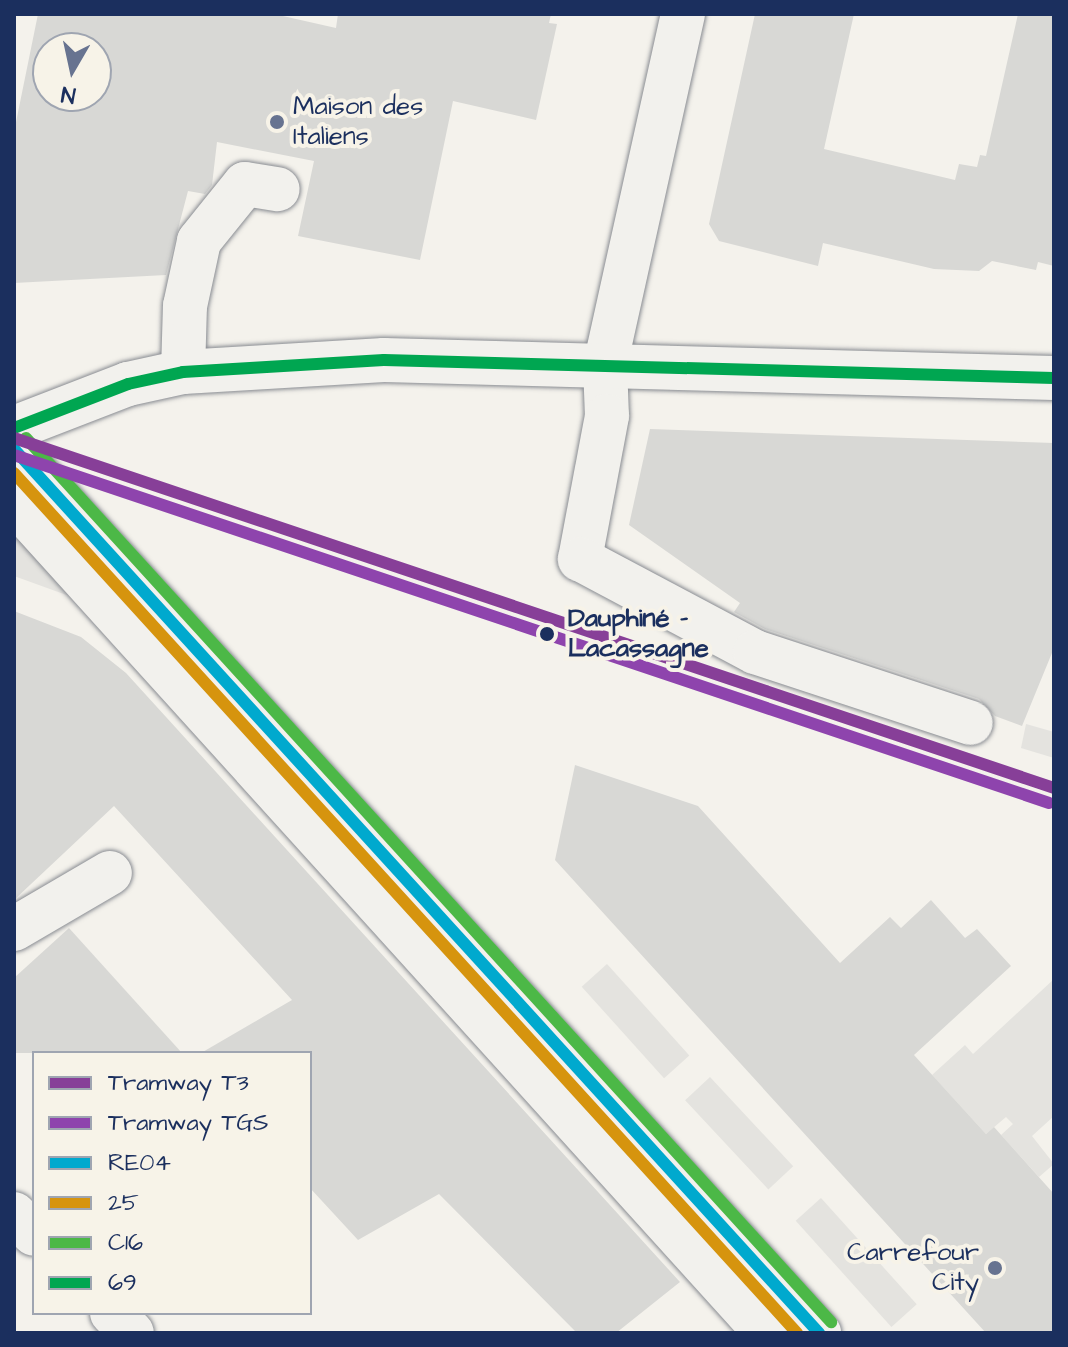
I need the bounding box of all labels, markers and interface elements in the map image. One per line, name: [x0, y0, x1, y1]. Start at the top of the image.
north arrow: [32, 32, 112, 112]
text: N: [59, 78, 78, 111]
place label: Maison des Italiens: [293, 91, 423, 152]
marker: Maison des Italiens: [268, 113, 286, 131]
place label: Dauphiné - Lacassagne: [568, 603, 709, 664]
marker: Dauphiné - Lacassagne: [533, 620, 561, 648]
legend: [32, 1051, 312, 1315]
text: Tramway T3: [108, 1066, 249, 1100]
text: Tramway TGS: [108, 1106, 268, 1140]
text: RE04: [108, 1146, 171, 1180]
text: 25: [108, 1186, 139, 1220]
text: C16: [108, 1226, 143, 1260]
place label: Carrefour City: [847, 1237, 979, 1298]
marker: Carrefour City: [986, 1259, 1004, 1277]
text: 69: [108, 1266, 137, 1300]

